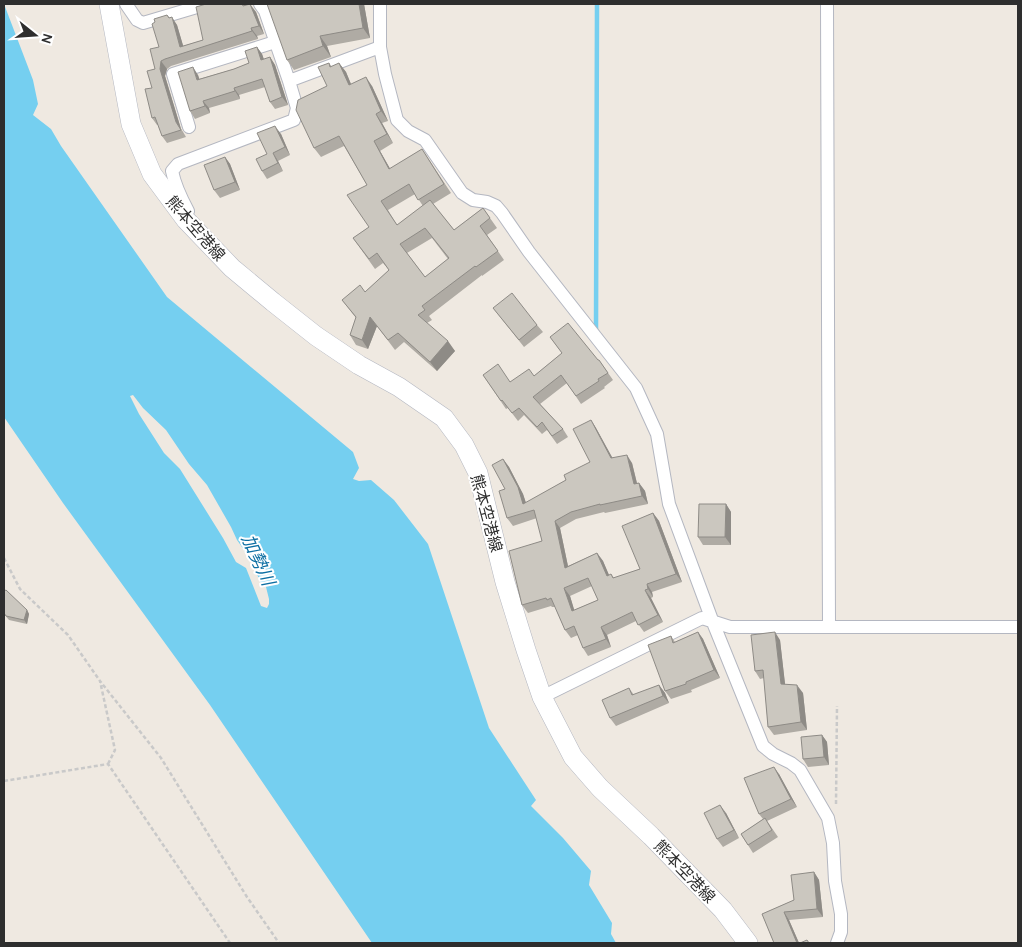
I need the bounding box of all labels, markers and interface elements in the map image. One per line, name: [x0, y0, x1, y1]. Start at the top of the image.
north arrow: [10, 10, 60, 60]
text: N: [37, 31, 57, 46]
street label: 熊本空港線: [162, 192, 229, 265]
street label: 熊本空港線: [467, 472, 506, 554]
water label: 加勢川: [237, 531, 280, 591]
street label: 熊本空港線: [650, 836, 719, 907]

